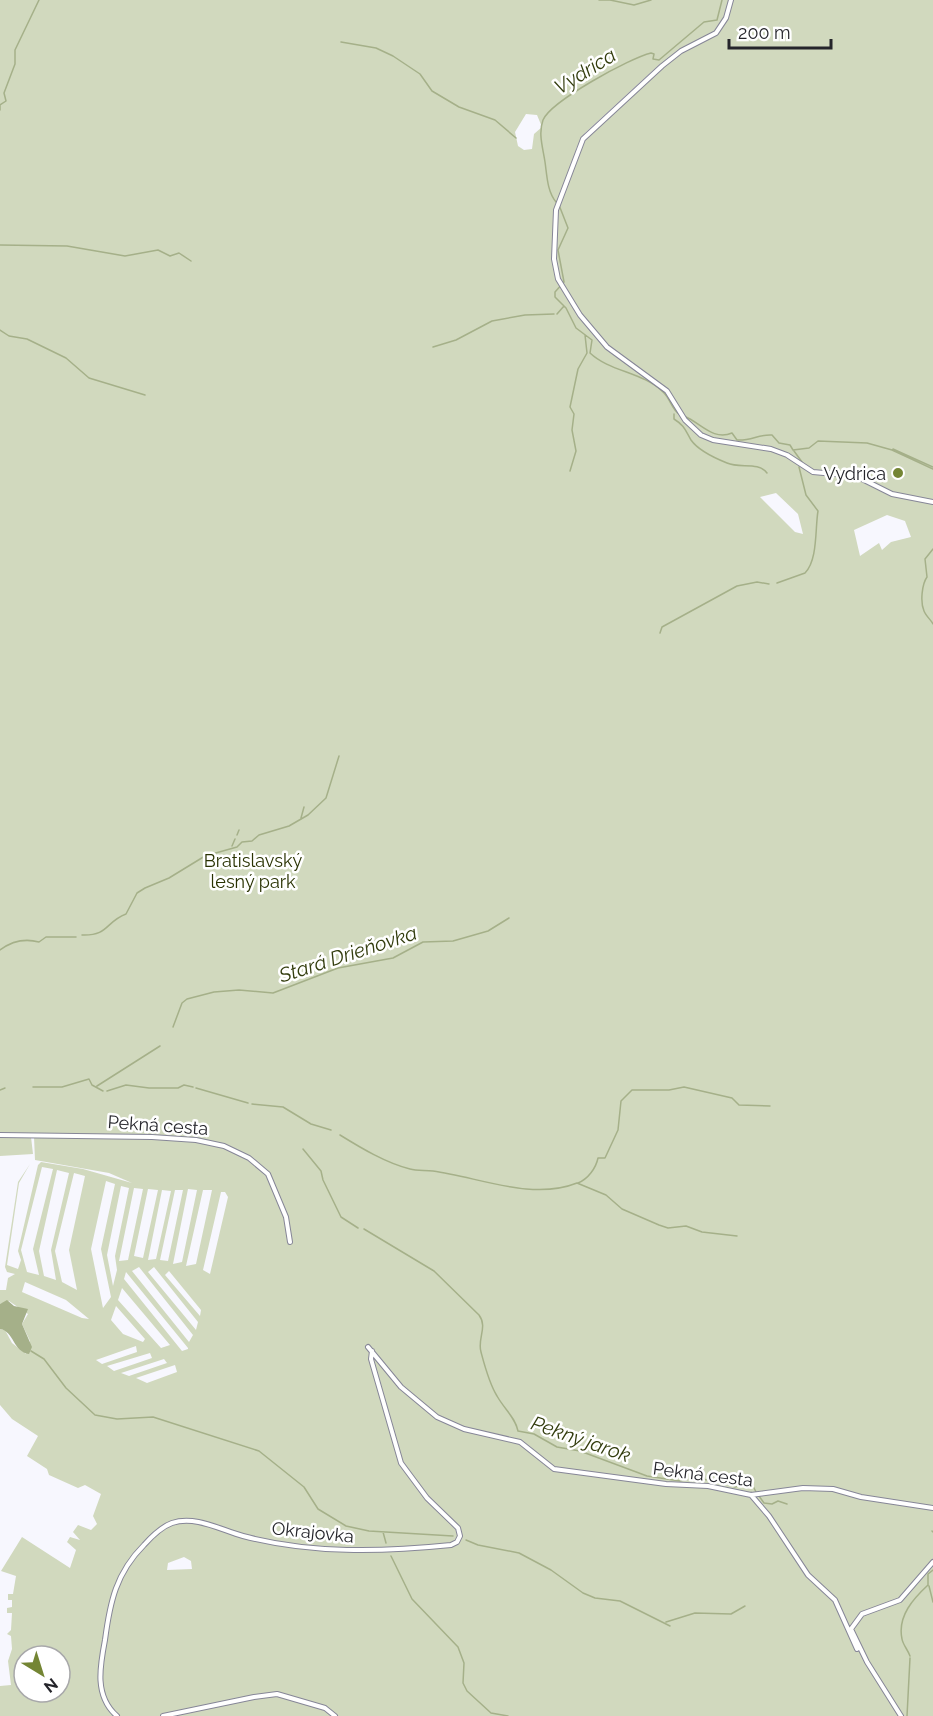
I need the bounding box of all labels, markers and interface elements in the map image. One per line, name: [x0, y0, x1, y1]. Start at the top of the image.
scale bar: [729, 12, 831, 50]
text: 200 m: [738, 22, 791, 43]
water label: Vydrica: [550, 43, 620, 99]
place label: Vydrica: [823, 463, 886, 484]
marker: Vydrica: [891, 466, 905, 480]
park label: Bratislavský lesný park: [204, 850, 302, 892]
water label: Stará Drieňovka: [275, 920, 420, 988]
street label: Pekná cesta: [107, 1111, 209, 1139]
water label: Pekný jarok: [528, 1411, 634, 1467]
street label: Pekná cesta: [652, 1457, 754, 1491]
street label: Okrajovka: [271, 1517, 355, 1547]
north arrow: [12, 1644, 72, 1704]
text: N: [40, 1674, 62, 1697]

